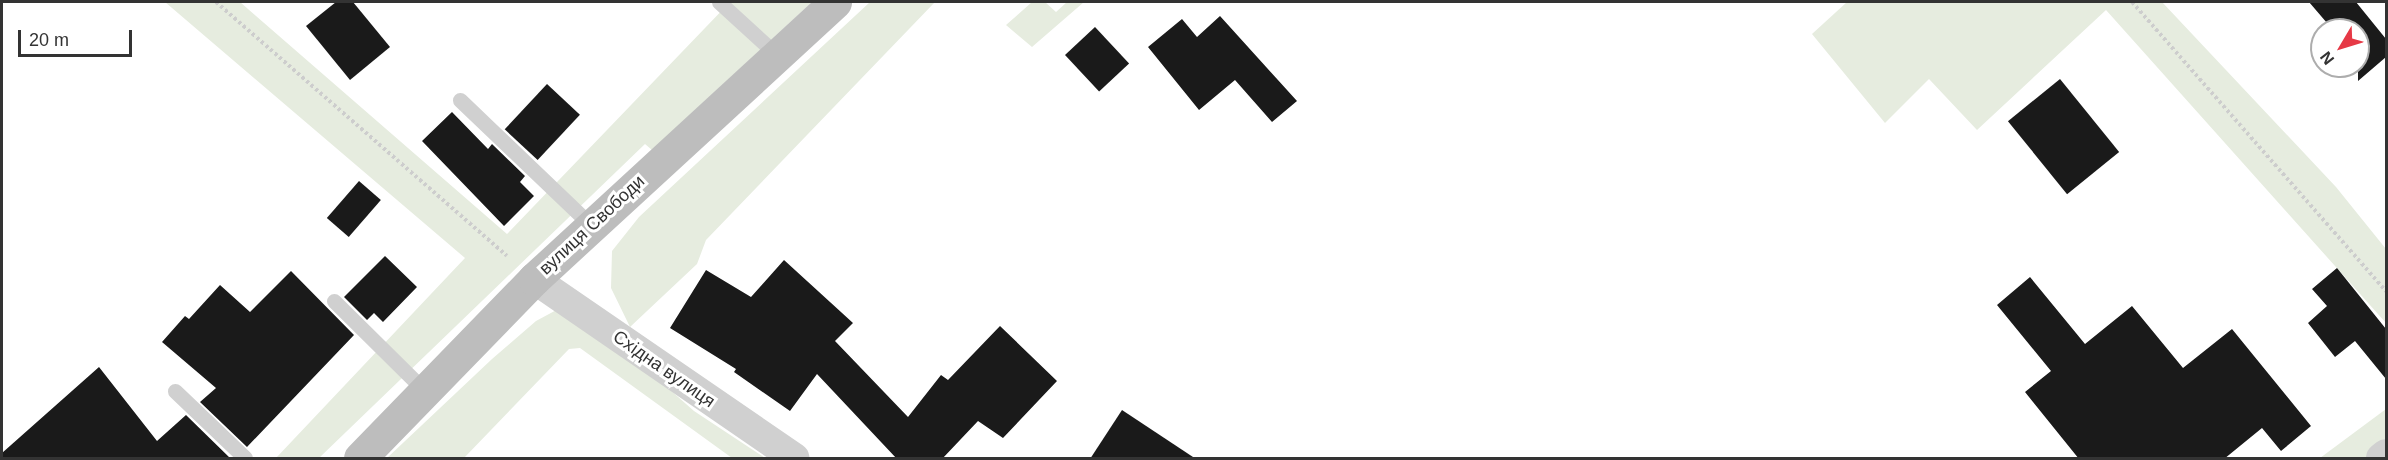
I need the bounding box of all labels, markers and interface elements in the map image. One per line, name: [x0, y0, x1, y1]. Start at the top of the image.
scale bar: [21, 18, 135, 56]
north arrow: [2310, 18, 2370, 78]
text: 20 m: [29, 30, 69, 50]
text: N: [2317, 48, 2337, 68]
street label: вулиця Свободи: [535, 171, 649, 279]
street label: Східна вулиця: [609, 326, 719, 412]

